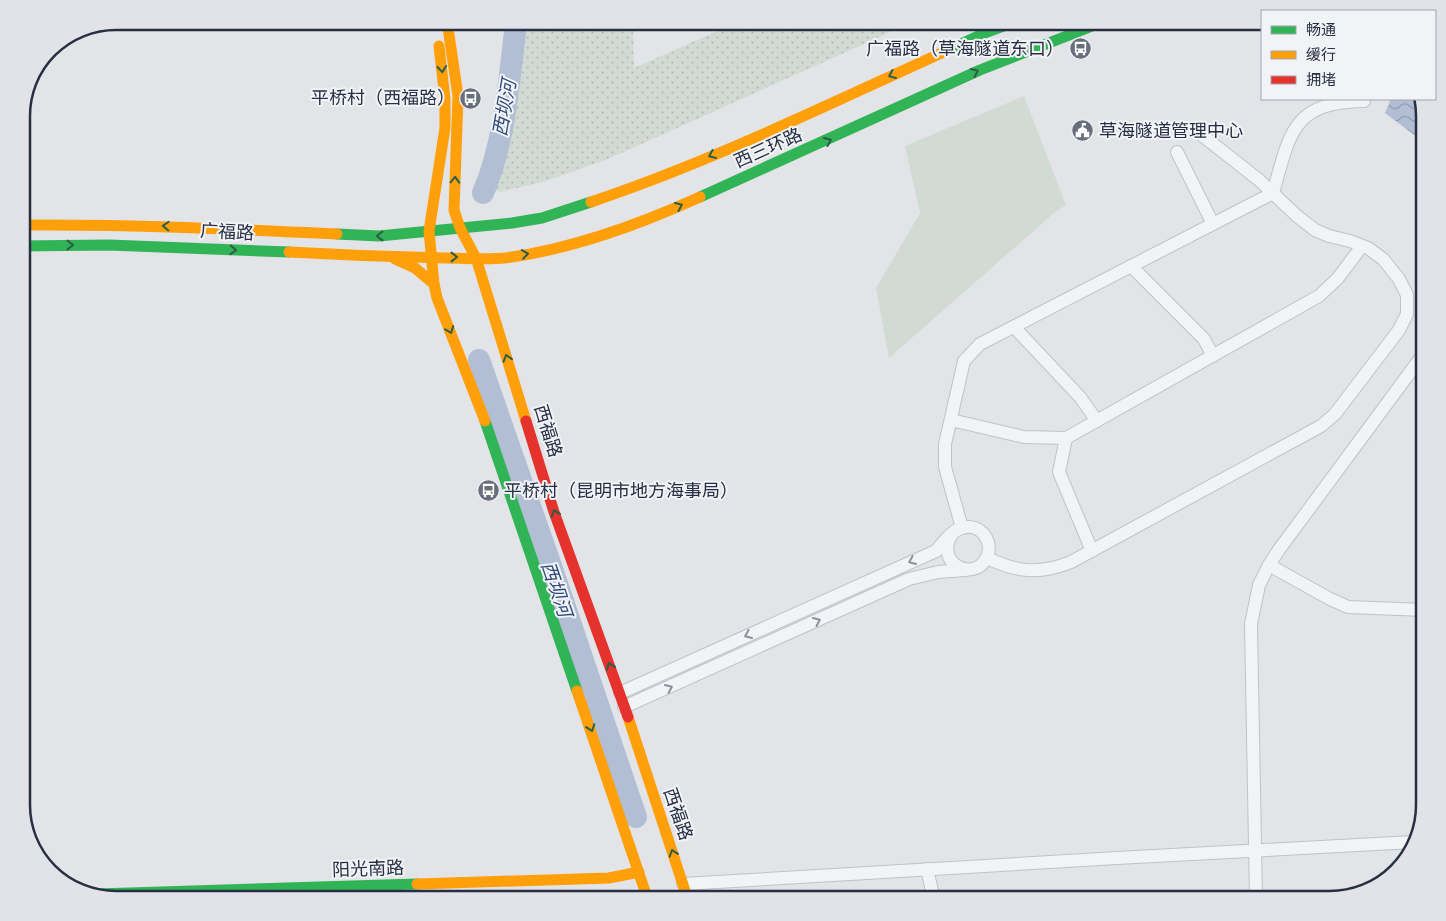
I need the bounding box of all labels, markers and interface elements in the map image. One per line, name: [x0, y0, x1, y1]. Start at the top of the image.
legend: [1261, 10, 1436, 100]
text: 畅通: [1306, 19, 1336, 40]
place label: 广福路（草海隧道东口）: [866, 36, 1064, 60]
bus stop icon: 广福路（草海隧道东口）: [1068, 37, 1092, 61]
text: 缓行: [1306, 44, 1336, 65]
one-way arrow: [436, 66, 447, 74]
one-way arrow: [970, 68, 979, 78]
one-way arrow: [888, 69, 897, 80]
text: 拥堵: [1306, 69, 1336, 90]
water label: 西坝河: [486, 74, 522, 138]
place label: 平桥村（西福路）: [311, 85, 455, 109]
bus stop icon: 平桥村（西福路）: [459, 86, 483, 110]
place label: 草海隧道管理中心: [1099, 118, 1243, 142]
public building icon: 草海隧道管理中心: [1071, 119, 1095, 143]
street label: 西三环路: [730, 121, 805, 173]
one-way arrow: [823, 136, 832, 147]
one-way arrow: [708, 149, 717, 160]
one-way arrow: [450, 176, 461, 184]
one-way arrow: [674, 202, 683, 213]
street label: 广福路: [199, 218, 255, 244]
one-way arrow: [161, 220, 169, 231]
one-way arrow: [376, 231, 384, 241]
one-way arrow: [66, 240, 74, 250]
one-way arrow: [229, 244, 237, 255]
one-way arrow: [520, 250, 529, 260]
one-way arrow: [450, 252, 458, 262]
one-way arrow: [444, 325, 454, 334]
one-way arrow: [502, 355, 512, 363]
street label: 西福路: [530, 401, 568, 460]
place label: 平桥村（昆明市地方海事局）: [504, 478, 738, 502]
bus stop icon: 平桥村（昆明市地方海事局）: [476, 479, 500, 503]
one-way arrow: [551, 510, 561, 518]
one-way arrow: [908, 555, 917, 565]
water label: 西坝河: [535, 558, 580, 624]
one-way arrow: [812, 616, 821, 627]
one-way arrow: [744, 629, 753, 639]
one-way arrow: [606, 662, 616, 671]
one-way arrow: [663, 684, 672, 694]
one-way arrow: [585, 724, 595, 732]
street label: 西福路: [659, 784, 699, 843]
one-way arrow: [669, 850, 679, 858]
street label: 阳光南路: [332, 855, 404, 881]

